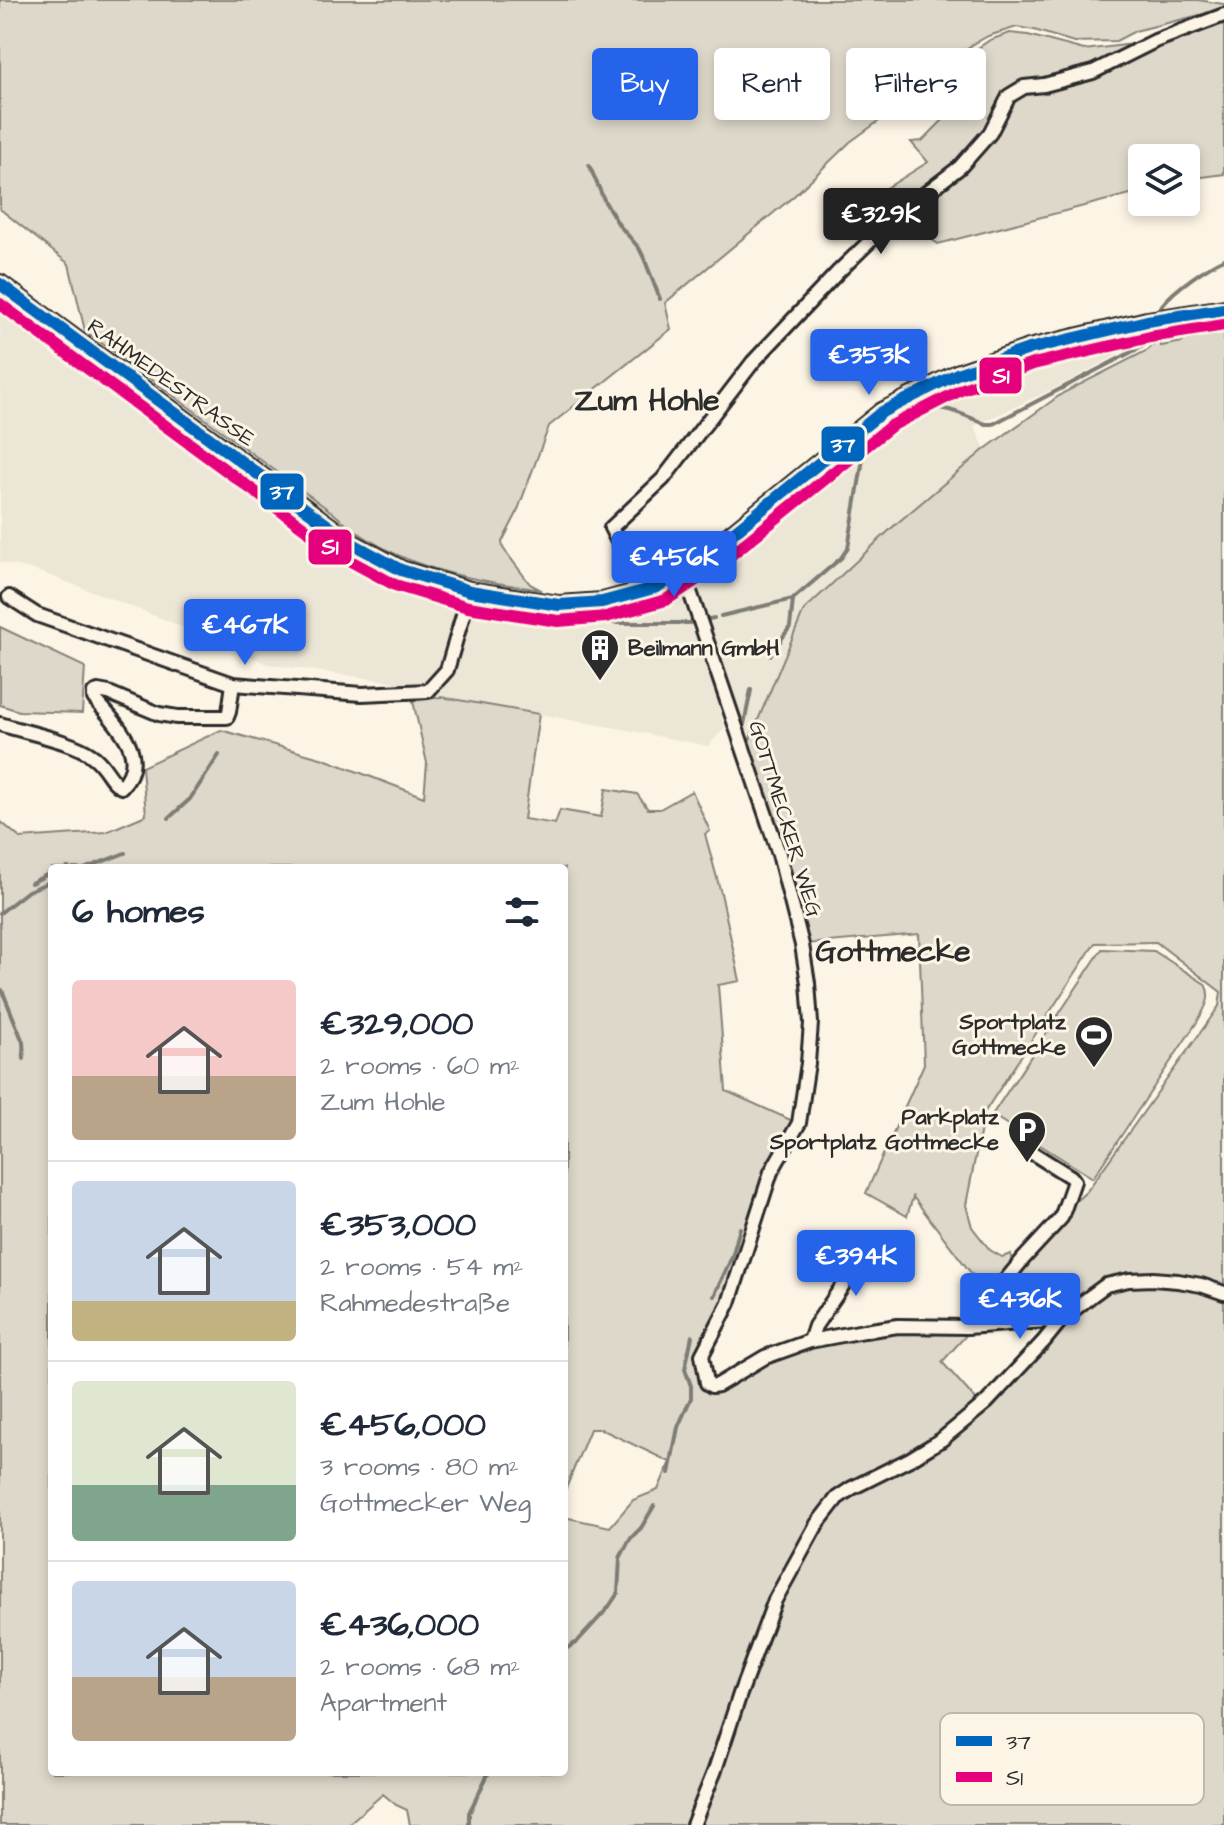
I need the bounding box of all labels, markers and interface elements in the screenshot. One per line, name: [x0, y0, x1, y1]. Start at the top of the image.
chip: Buy: [592, 48, 698, 120]
chip: Rent: [714, 48, 830, 120]
chip: Filters: [846, 48, 986, 120]
map controls: [1128, 144, 1200, 216]
button: layers: [1128, 144, 1200, 216]
pin: €329K: [825, 188, 937, 256]
text: €329K: [841, 196, 921, 232]
street label: RAHMEDESTRASSE: [81, 312, 261, 454]
pin: €353K: [813, 329, 925, 397]
text: €353K: [828, 337, 910, 373]
line badge: S1: [978, 356, 1023, 395]
text: S1: [992, 361, 1010, 392]
district label: Zum Hohle: [575, 380, 719, 422]
line badge: 37: [820, 425, 866, 463]
text: 37: [830, 430, 856, 461]
line badge: 37: [259, 472, 305, 511]
text: 37: [269, 477, 295, 508]
line badge: S1: [307, 528, 353, 566]
pin: €456K: [618, 531, 730, 599]
text: S1: [321, 532, 339, 563]
text: €456K: [630, 539, 718, 575]
pin: €467K: [189, 599, 301, 667]
text: €467K: [202, 607, 288, 643]
building icon: Beilmann GmbH: [579, 627, 621, 682]
place label: Beilmann GmbH: [628, 633, 780, 664]
street label: GOTTMECKER WEG: [740, 717, 830, 921]
text: 6 homes: [72, 888, 205, 936]
icon: filters: [500, 890, 544, 934]
district label: Gottmecke: [815, 931, 971, 973]
text: €329,000: [320, 1000, 474, 1048]
place label: Sportplatz Gottmecke: [952, 1007, 1067, 1063]
icon: home: [136, 1012, 232, 1108]
sports icon: Sportplatz Gottmecke: [1073, 1014, 1115, 1069]
text: 2 rooms · 60 m²: [320, 1048, 520, 1084]
text: Zum Hohle: [320, 1084, 446, 1120]
place label: Parkplatz Sportplatz Gottmecke: [769, 1102, 1000, 1158]
parking icon: Parkplatz Sportplatz Gottmecke: [1006, 1109, 1048, 1164]
text: €353,000: [320, 1201, 476, 1249]
icon: home: [136, 1213, 232, 1309]
pin: €394K: [800, 1230, 912, 1298]
text: €394K: [815, 1238, 897, 1274]
text: 2 rooms · 54 m²: [320, 1249, 523, 1285]
pin: €436K: [964, 1273, 1076, 1341]
text: €436K: [978, 1281, 1062, 1317]
text: Rahmedestraße: [320, 1285, 510, 1321]
text: €456,000: [320, 1401, 486, 1449]
icon: home: [136, 1413, 232, 1509]
text: 3 rooms · 80 m²: [320, 1449, 519, 1485]
text: Gottmecker Weg: [320, 1485, 531, 1521]
text: €436,000: [320, 1601, 479, 1649]
icon: home: [136, 1613, 232, 1709]
text: 2 rooms · 68 m²: [320, 1649, 520, 1685]
text: Apartment: [320, 1685, 447, 1721]
legend: [940, 1713, 1204, 1805]
text: 37: [1006, 1727, 1031, 1758]
text: S1: [1006, 1763, 1023, 1794]

